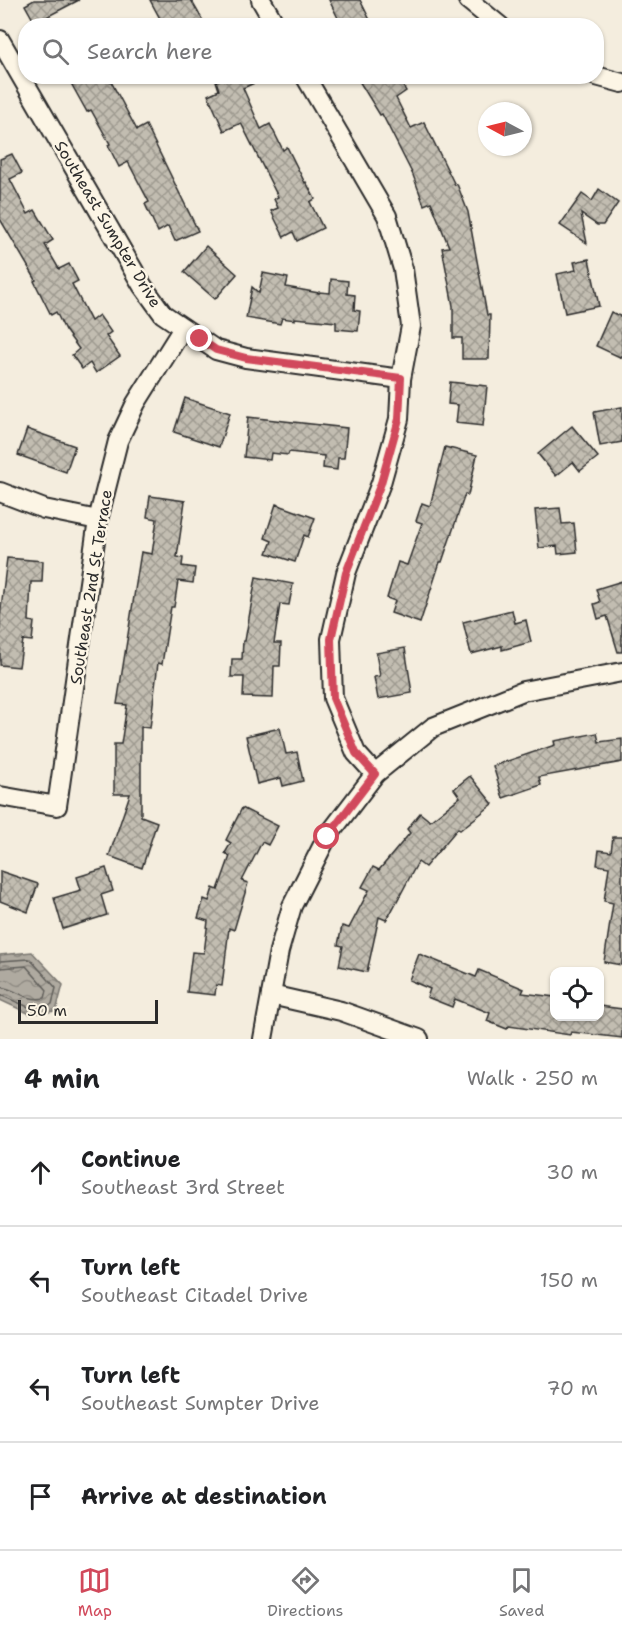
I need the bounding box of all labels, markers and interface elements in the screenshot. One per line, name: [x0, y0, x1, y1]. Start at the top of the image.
search box: [18, 18, 604, 84]
icon: search: [39, 35, 72, 68]
text: Search here: [87, 37, 213, 66]
north arrow: [478, 102, 532, 156]
street label: Southeast Sumpter Drive: [50, 137, 166, 311]
route end: [186, 325, 212, 351]
street label: Southeast 2nd St Terrace: [65, 488, 117, 686]
route start: [313, 823, 339, 849]
map controls: [550, 967, 604, 1021]
button: locate: [550, 967, 604, 1021]
scale bar: [18, 997, 158, 1025]
text: 50 m: [27, 1000, 67, 1021]
text: 4 min: [24, 1061, 100, 1096]
text: Walk · 250 m: [467, 1065, 598, 1091]
text: Continue: [81, 1145, 181, 1174]
icon: ahead: [24, 1156, 57, 1189]
text: 30 m: [546, 1159, 598, 1185]
text: Southeast 3rd Street: [81, 1174, 285, 1200]
text: Turn left: [81, 1253, 180, 1282]
icon: left: [24, 1264, 57, 1297]
text: 150 m: [540, 1267, 598, 1293]
text: Southeast Citadel Drive: [81, 1282, 308, 1308]
text: Turn left: [81, 1361, 180, 1390]
icon: left: [24, 1372, 57, 1405]
text: 70 m: [546, 1375, 598, 1401]
text: Southeast Sumpter Drive: [81, 1390, 320, 1416]
icon: arrive: [24, 1480, 57, 1513]
text: Arrive at destination: [81, 1482, 327, 1511]
tab: Map: [78, 1564, 112, 1621]
tab: Directions: [267, 1564, 344, 1621]
tab: Saved: [499, 1564, 544, 1621]

